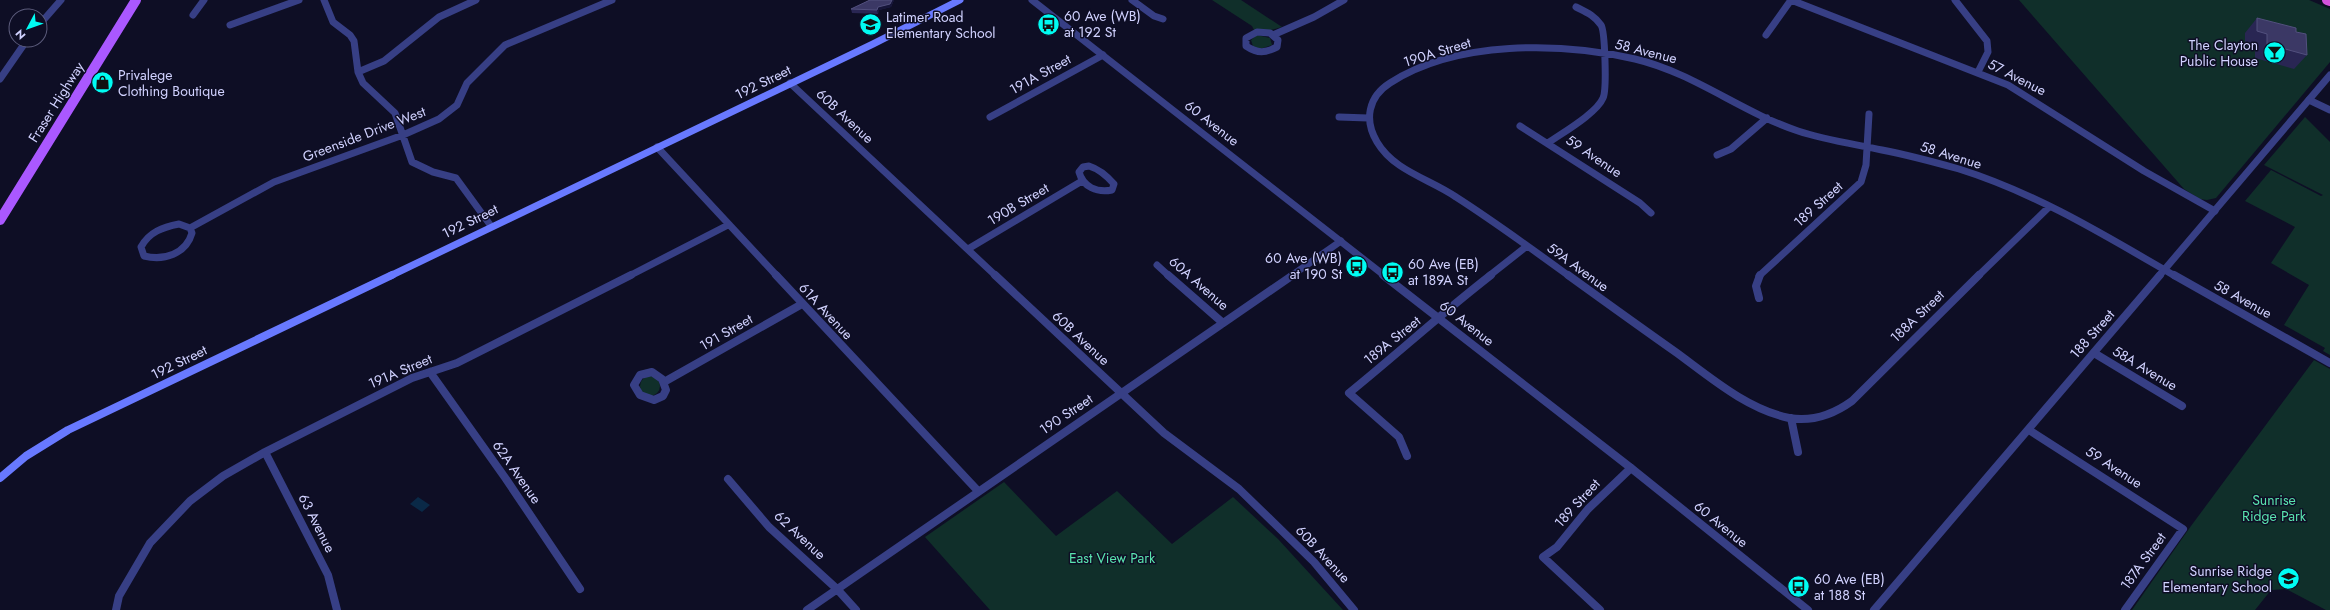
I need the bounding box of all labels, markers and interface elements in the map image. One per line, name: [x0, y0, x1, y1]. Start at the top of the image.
place label: 60 Ave (WB) at 192 St: [1064, 6, 1141, 42]
place label: Latimer Road Elementary School: [886, 7, 996, 43]
north arrow: [8, 8, 48, 48]
bus stop icon: 60 Ave (WB) at 192 St: [1035, 11, 1061, 37]
school or university icon: Latimer Road Elementary School: [858, 12, 884, 38]
text: N: [12, 26, 29, 43]
street label: 190A Street: [1401, 32, 1474, 72]
street label: 58 Avenue: [1613, 34, 1679, 68]
place label: The Clayton Public House: [2180, 35, 2258, 71]
bar icon: The Clayton Public House: [2261, 40, 2287, 66]
street label: 191A Street: [1006, 49, 1075, 99]
street label: 57 Avenue: [1984, 54, 2050, 100]
street label: Fraser Highway: [23, 57, 89, 146]
street label: 192 Street: [732, 60, 795, 104]
place label: Privalege Clothing Boutique: [118, 65, 225, 101]
shop icon: Privalege Clothing Boutique: [90, 70, 116, 96]
street label: 60B Avenue: [812, 84, 878, 148]
street label: 60 Avenue: [1181, 95, 1243, 151]
street label: Greenside Drive West: [300, 101, 429, 167]
street label: 59 Avenue: [1562, 130, 1626, 182]
street label: 58 Avenue: [1918, 136, 1984, 174]
street label: 189 Street: [1789, 176, 1847, 231]
street label: 190B Street: [984, 178, 1053, 230]
street label: 192 Street: [439, 199, 502, 243]
street label: 59A Avenue: [1543, 238, 1613, 296]
place label: 60 Ave (WB) at 190 St: [1265, 248, 1343, 284]
street label: 60A Avenue: [1165, 251, 1233, 315]
bus stop icon: 60 Ave (WB) at 190 St: [1344, 253, 1370, 279]
place label: 60 Ave (EB) at 189A St: [1408, 254, 1479, 290]
bus stop icon: 60 Ave (EB) at 189A St: [1379, 259, 1405, 285]
street label: 58 Avenue: [2210, 275, 2276, 323]
street label: 61A Avenue: [794, 278, 858, 344]
street label: 188A Street: [1886, 285, 1949, 347]
street label: 60 Avenue: [1436, 295, 1498, 351]
street label: 188 Street: [2065, 305, 2119, 363]
street label: 60B Avenue: [1048, 306, 1114, 370]
street label: 191 Street: [696, 308, 757, 355]
street label: 189A Street: [1359, 310, 1425, 369]
street label: 192 Street: [148, 340, 211, 384]
street label: 58A Avenue: [2109, 341, 2181, 395]
street label: 191A Street: [365, 348, 436, 393]
street label: 190 Street: [1035, 388, 1097, 439]
street label: 62A Avenue: [488, 436, 546, 508]
street label: 59 Avenue: [2082, 441, 2146, 493]
street label: 189 Street: [1550, 474, 1605, 532]
street label: 63 Avenue: [294, 490, 340, 556]
park label: Sunrise Ridge Park: [2242, 490, 2307, 526]
street label: 60 Avenue: [1690, 496, 1752, 552]
street label: 62 Avenue: [770, 506, 830, 564]
street label: 60B Avenue: [1291, 521, 1355, 587]
street label: 187A Street: [2115, 528, 2171, 594]
park label: East View Park: [1069, 548, 1156, 568]
place label: Sunrise Ridge Elementary School: [2162, 561, 2272, 597]
school or university icon: Sunrise Ridge Elementary School: [2275, 566, 2301, 592]
place label: 60 Ave (EB) at 188 St: [1814, 569, 1885, 605]
bus stop icon: 60 Ave (EB) at 188 St: [1785, 574, 1811, 600]

